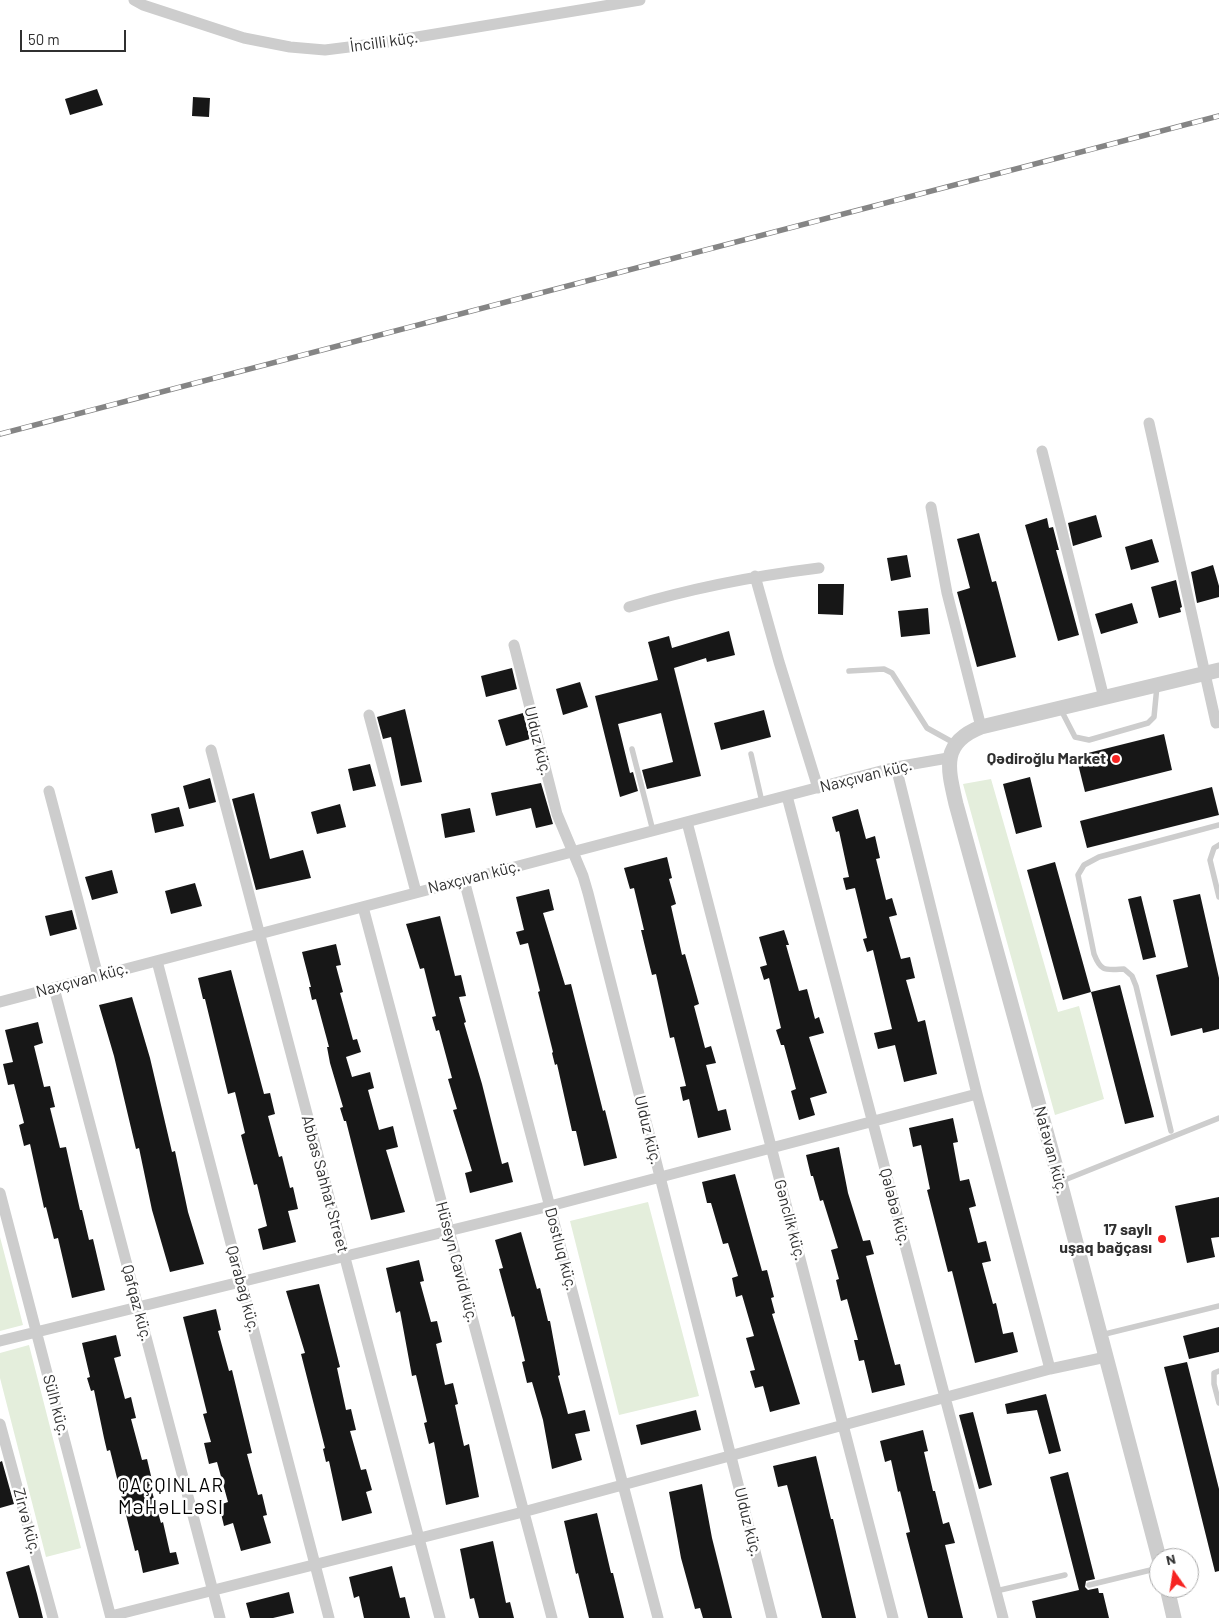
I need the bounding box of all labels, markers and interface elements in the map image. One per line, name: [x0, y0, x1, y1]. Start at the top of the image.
scale bar: [22, 20, 129, 52]
street label: İncilli küç.: [349, 28, 419, 56]
text: 50 m: [28, 30, 60, 48]
street label: Ulduz küç.: [520, 704, 556, 778]
place label: Qədiroğlu Market: [987, 749, 1106, 769]
marker: Qədiroğlu Market: [1110, 753, 1122, 765]
street label: Naxçıvan küç.: [818, 755, 914, 797]
street label: Naxçıvan küç.: [426, 856, 522, 898]
street label: Naxçıvan küç.: [34, 959, 130, 1001]
street label: Ulduz küç.: [630, 1093, 666, 1167]
street label: Natəvan küç.: [1030, 1104, 1072, 1196]
street label: Abbas Sahhat Street: [297, 1113, 353, 1255]
street label: Qələbə küç.: [875, 1166, 915, 1248]
street label: Gənclik küç.: [770, 1177, 810, 1263]
street label: Hüseyn Cavid küç.: [432, 1199, 482, 1325]
street label: Dostluq küç.: [541, 1205, 581, 1293]
place label: 17 saylı uşaq bağçası: [1059, 1220, 1152, 1258]
marker: 17 saylı uşaq bağçası: [1156, 1233, 1168, 1245]
street label: Qarabağ küç.: [222, 1244, 264, 1334]
street label: Qafqaz küç.: [118, 1263, 156, 1343]
street label: Sülh küç.: [39, 1372, 73, 1438]
district label: QAÇQINLAR MƏHƏLLƏSI: [117, 1475, 225, 1519]
street label: Ulduz küç.: [730, 1485, 766, 1559]
street label: Zirvə küç.: [9, 1486, 45, 1556]
north arrow: [1149, 1548, 1199, 1598]
text: N: [1164, 1550, 1177, 1568]

